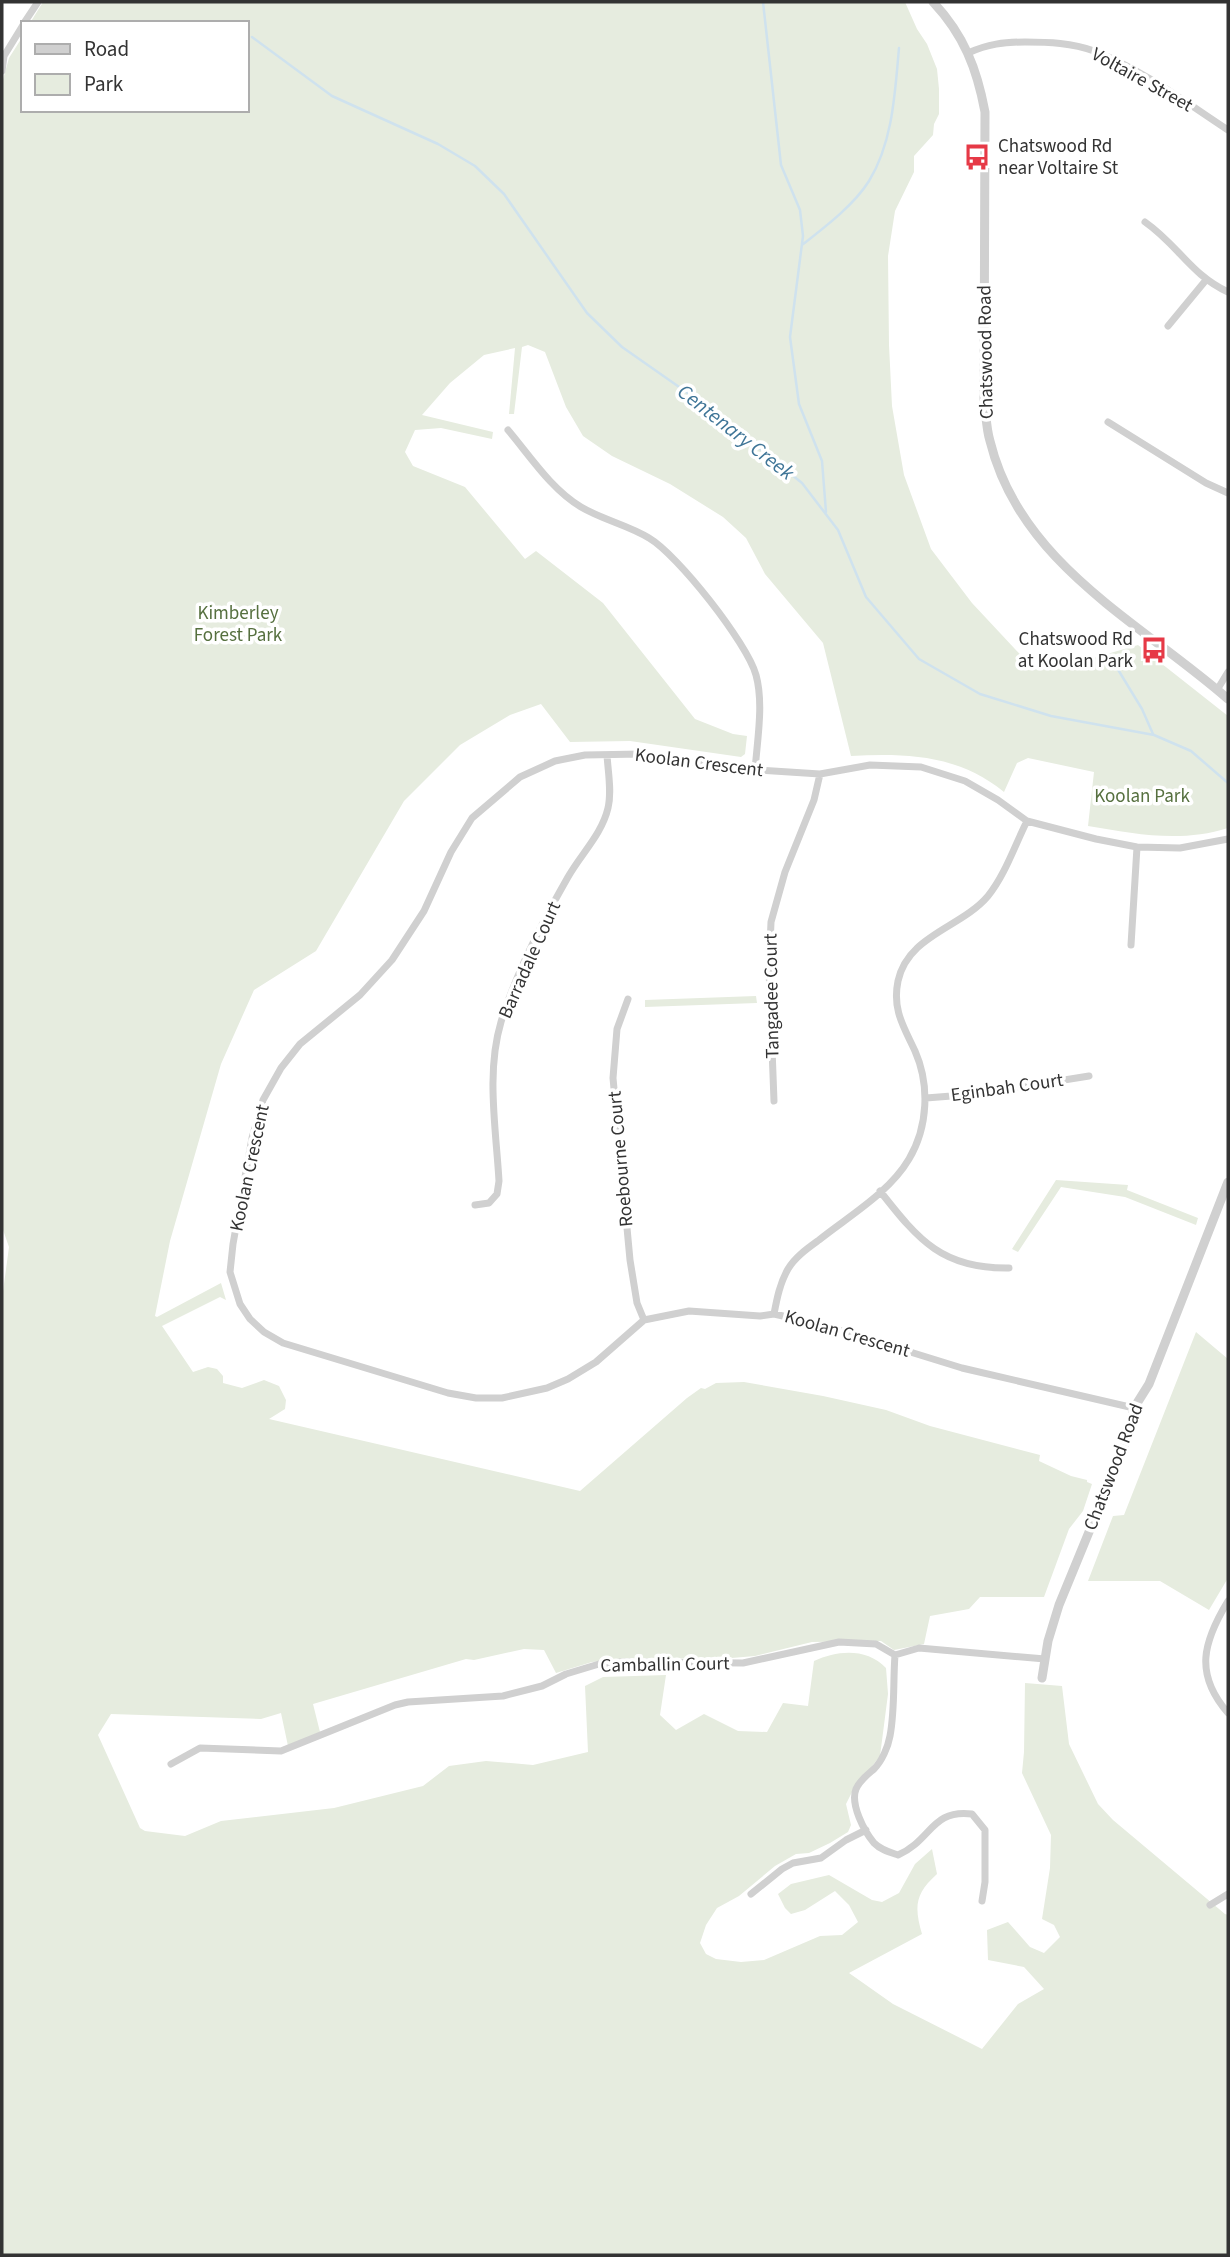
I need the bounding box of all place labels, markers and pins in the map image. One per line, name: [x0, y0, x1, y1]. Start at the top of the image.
place label: Chatswood Rd near Voltaire St: [998, 133, 1119, 182]
bus stop icon: Chatswood Rd near Voltaire St: [962, 142, 992, 172]
place label: Chatswood Rd at Koolan Park: [1018, 626, 1134, 675]
bus stop icon: Chatswood Rd at Koolan Park: [1139, 635, 1169, 665]

